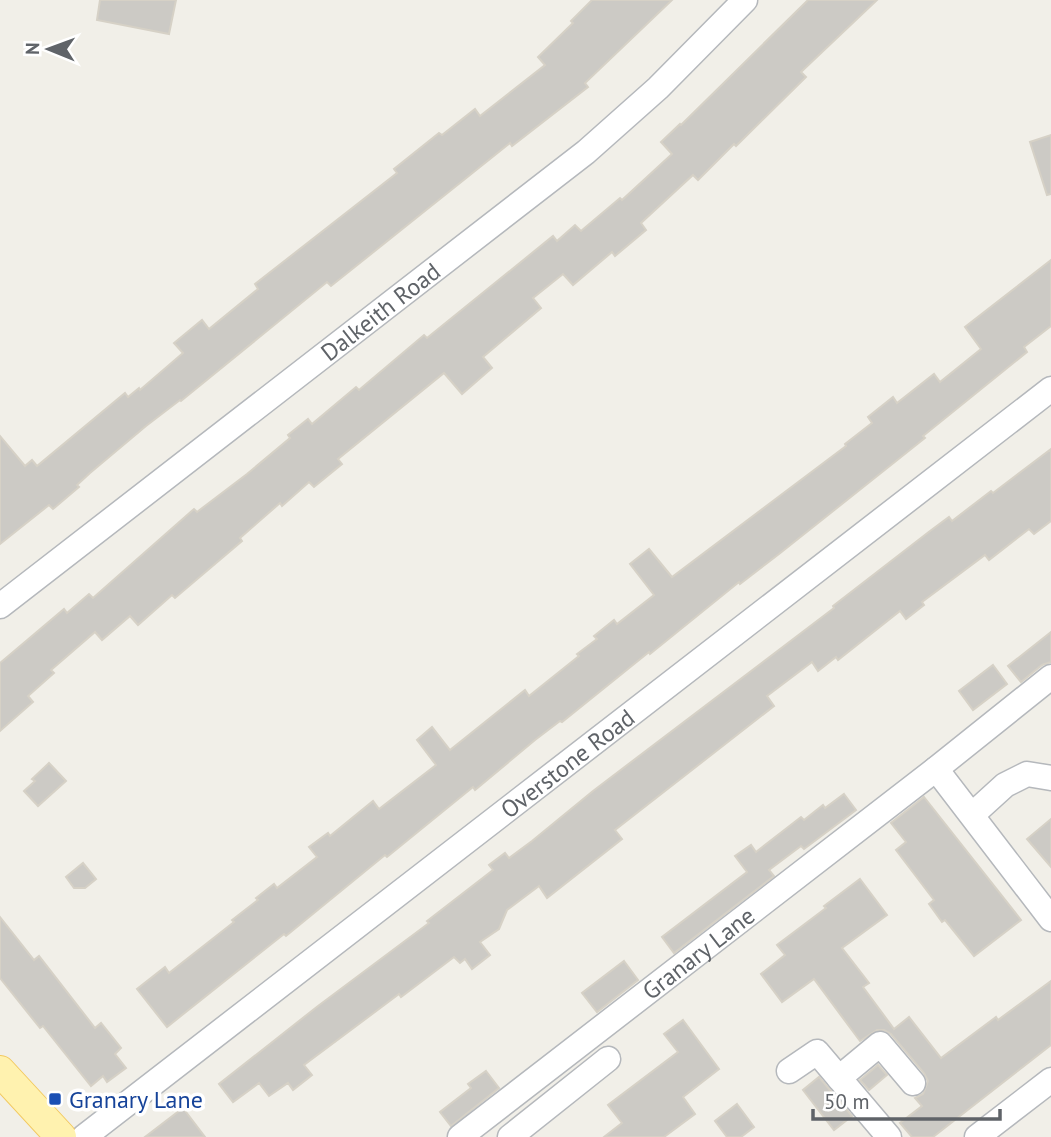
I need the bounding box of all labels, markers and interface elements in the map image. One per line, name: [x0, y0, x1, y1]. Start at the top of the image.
north arrow: [14, 14, 84, 84]
text: N: [20, 42, 44, 55]
street label: Dalkeith Road: [314, 255, 446, 367]
street label: Overstone Road: [494, 702, 641, 825]
street label: Granary Lane: [636, 900, 761, 1006]
scale bar: [813, 1078, 1000, 1122]
place label: Granary Lane: [69, 1084, 203, 1115]
text: 50 m: [824, 1088, 870, 1115]
marker: Granary Lane: [47, 1091, 63, 1107]

